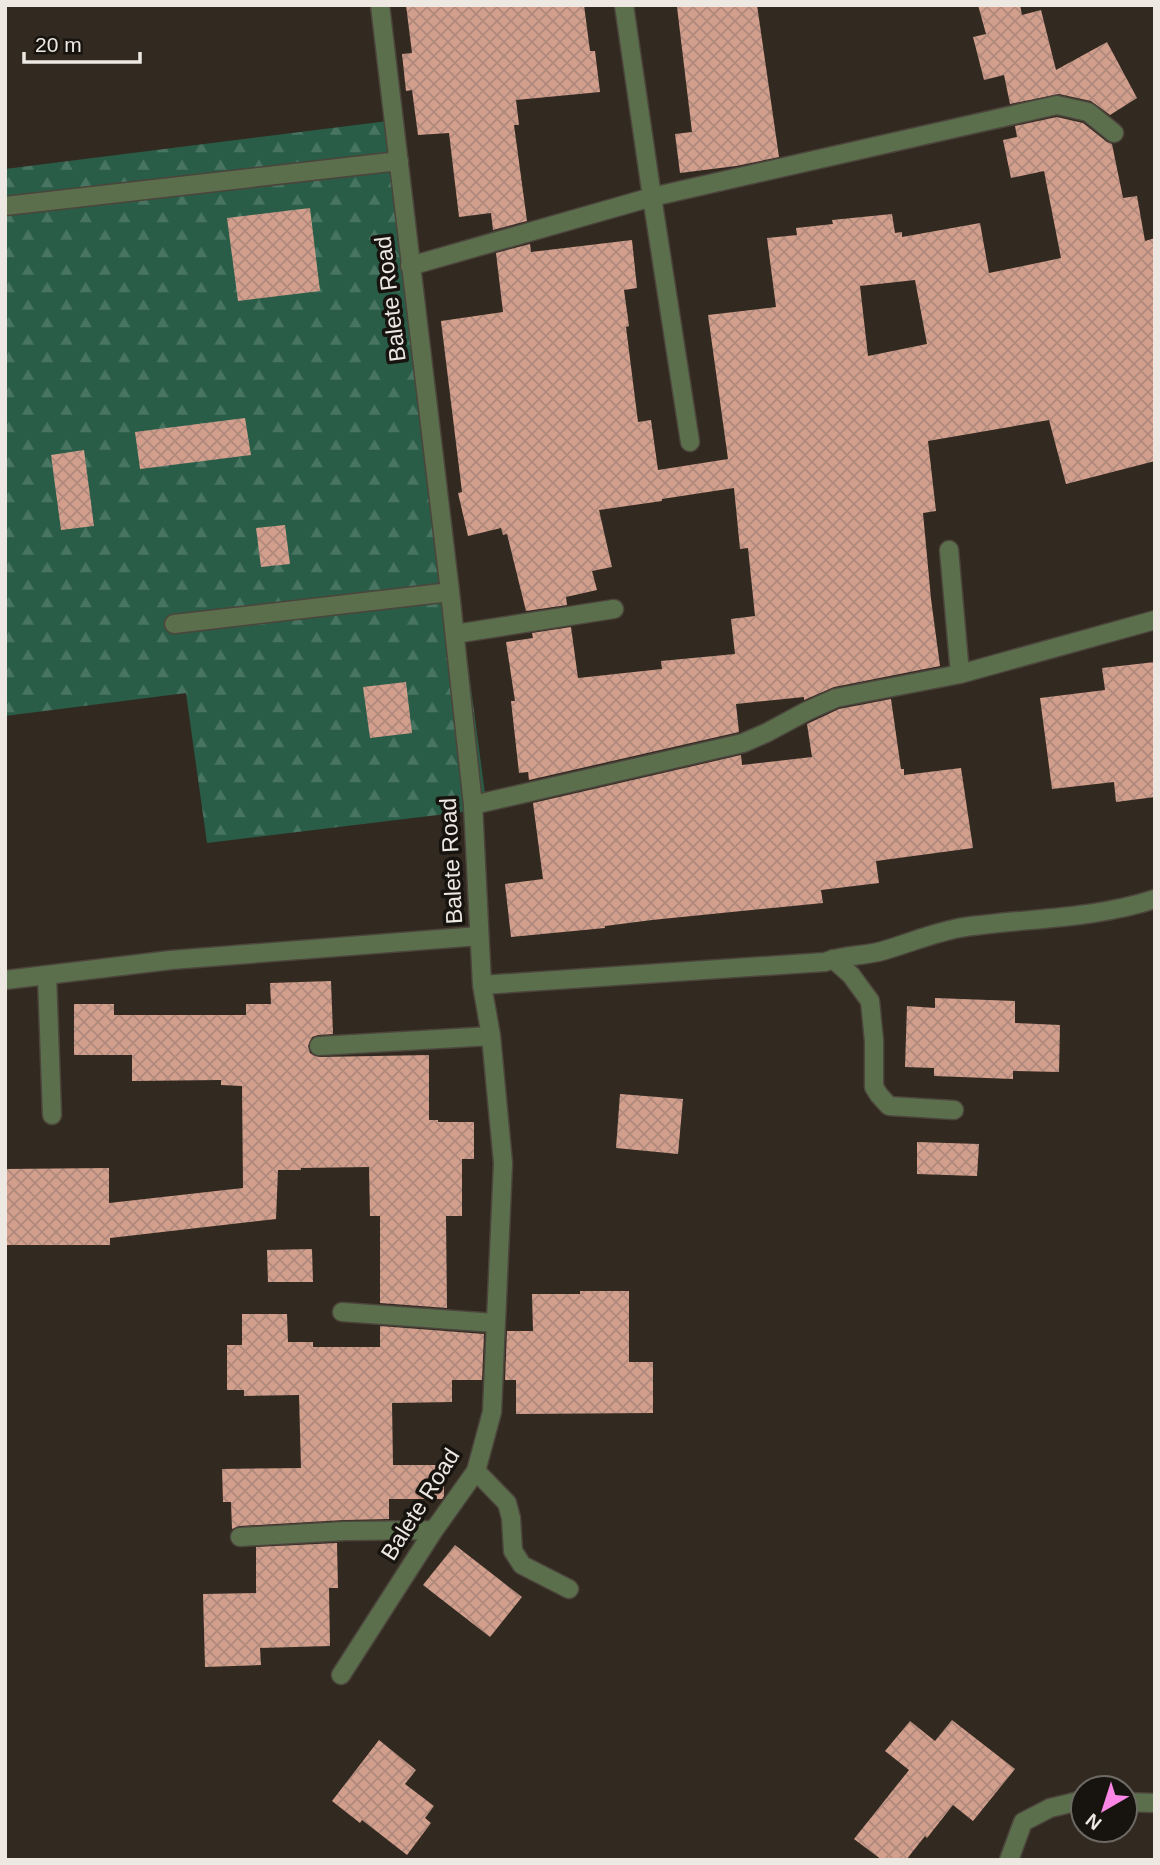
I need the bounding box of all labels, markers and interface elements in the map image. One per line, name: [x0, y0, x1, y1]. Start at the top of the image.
scale bar: [24, 21, 140, 65]
text: 20 m: [35, 33, 82, 56]
street label: Balete Road: [369, 235, 411, 363]
street label: Balete Road: [435, 797, 467, 925]
street label: Balete Road: [375, 1443, 465, 1565]
north arrow: [1069, 1774, 1139, 1844]
text: N: [1082, 1809, 1106, 1834]

